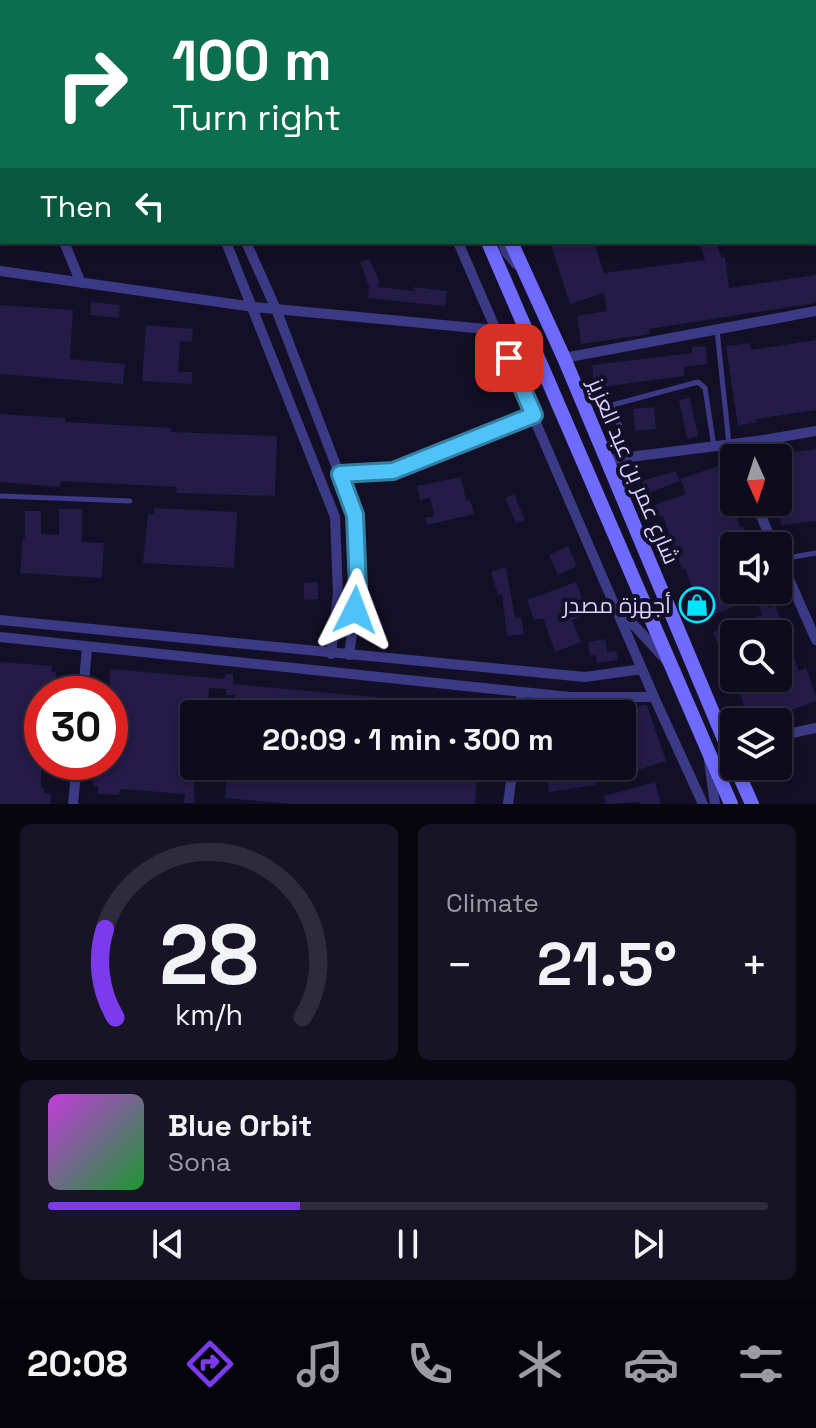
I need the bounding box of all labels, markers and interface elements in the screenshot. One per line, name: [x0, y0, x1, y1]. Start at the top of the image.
text: 100 m: [172, 25, 332, 96]
icon: right: [40, 32, 144, 136]
text: Turn right: [172, 95, 341, 141]
icon: left: [128, 184, 172, 228]
text: Then: [40, 187, 112, 226]
pin: [475, 324, 543, 392]
icon: arrive: [487, 336, 531, 380]
street label: شارع عمر بن عبد العزيز: [581, 372, 686, 568]
north arrow: [720, 444, 792, 516]
map controls: [720, 444, 792, 780]
button: sound: [720, 532, 792, 604]
position arrow: [313, 568, 397, 652]
shop icon: أجهزة مصدر: [678, 586, 716, 624]
place label: أجهزة مصدر: [561, 591, 671, 619]
button: search: [720, 620, 792, 692]
speed limit sign: 30: [24, 676, 128, 780]
button: layers: [720, 708, 792, 780]
text: 20:09 · 1 min · 300 m: [262, 720, 554, 759]
text: Climate: [446, 886, 539, 920]
text: 28: [159, 902, 259, 1008]
text: 21.5°: [537, 926, 677, 1003]
text: −: [446, 937, 473, 993]
text: +: [741, 937, 768, 993]
text: km/h: [175, 997, 243, 1033]
text: Blue Orbit: [168, 1106, 312, 1145]
text: Sona: [168, 1145, 231, 1179]
icon: previous: [146, 1222, 190, 1266]
icon: pause: [386, 1222, 430, 1266]
icon: next: [626, 1222, 670, 1266]
icon: directions: [182, 1336, 238, 1392]
icon: music: [292, 1336, 348, 1392]
icon: phone: [402, 1336, 458, 1392]
icon: climate: [512, 1336, 568, 1392]
icon: car: [623, 1336, 679, 1392]
icon: filters: [733, 1336, 789, 1392]
text: 20:08: [27, 1341, 127, 1387]

